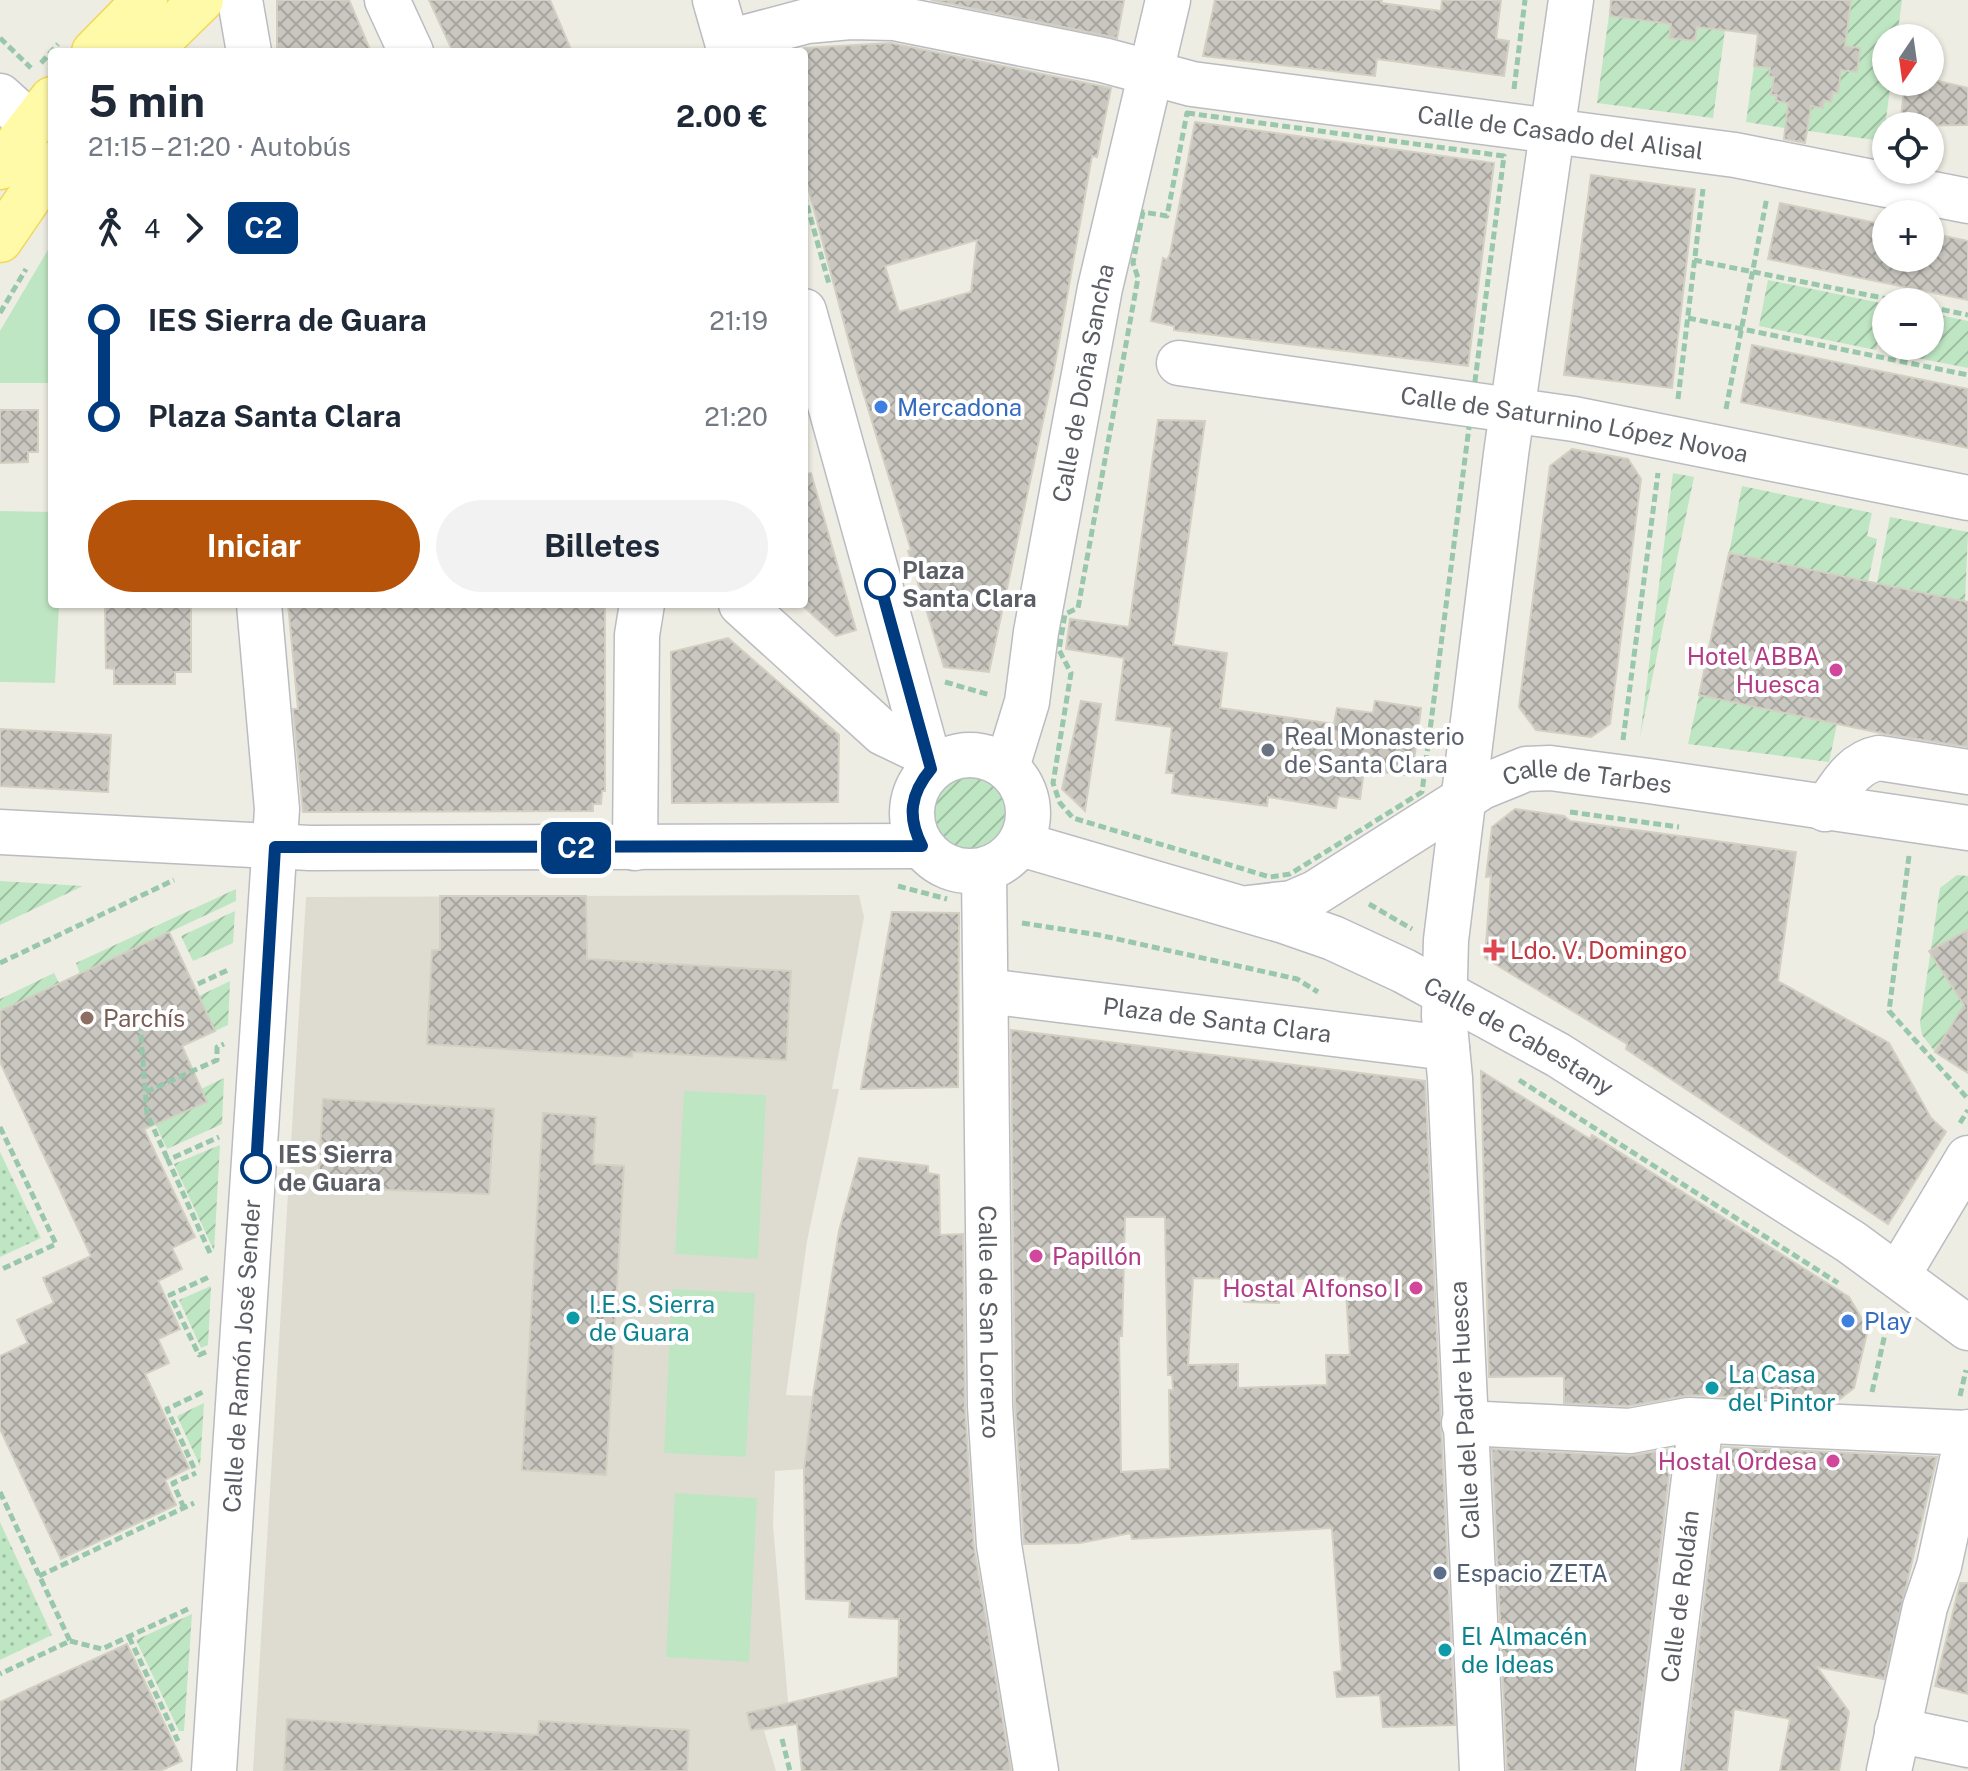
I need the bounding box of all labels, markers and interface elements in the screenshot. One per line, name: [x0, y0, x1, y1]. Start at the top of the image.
north arrow: [1872, 24, 1944, 96]
map controls: [1872, 24, 1944, 360]
text: 5 min: [88, 75, 205, 127]
text: 2.00 €: [676, 98, 768, 134]
street label: Calle de Casado del Alisal: [1416, 100, 1705, 165]
button: locate: [1872, 112, 1944, 184]
text: 21:15 – 21:20 · Autobús: [88, 131, 351, 162]
button: +: [1872, 200, 1944, 272]
icon: walk: [88, 206, 132, 250]
icon: forward: [172, 206, 216, 250]
text: C2: [244, 211, 282, 244]
text: 4: [144, 213, 160, 244]
street label: Calle de Doña Sancha: [1046, 261, 1119, 504]
button: −: [1872, 288, 1944, 360]
text: IES Sierra de Guara: [148, 302, 427, 338]
text: 21:19: [709, 305, 768, 336]
street label: Calle de Saturnino López Novoa: [1399, 381, 1750, 468]
place label: Mercadona: [897, 393, 1022, 421]
text: Plaza Santa Clara: [148, 398, 401, 434]
marker: Mercadona: [872, 398, 890, 416]
text: 21:20: [704, 401, 768, 432]
button: Iniciar: [88, 500, 420, 592]
button: Billetes: [436, 500, 768, 592]
place label: Plaza Santa Clara: [902, 556, 1037, 612]
marker: Plaza Santa Clara: [865, 569, 895, 599]
place label: Hotel ABBA Huesca: [1687, 642, 1820, 698]
marker: Hotel ABBA Huesca: [1827, 661, 1845, 679]
place label: Real Monasterio de Santa Clara: [1284, 722, 1465, 778]
marker: Real Monasterio de Santa Clara: [1259, 741, 1277, 759]
street label: Calle de Tarbes: [1498, 753, 1674, 798]
line badge: C2: [540, 822, 612, 874]
text: C2: [557, 831, 595, 864]
place label: Ldo. V. Domingo: [1510, 936, 1687, 964]
marker: Ldo. V. Domingo: [1485, 941, 1503, 959]
street label: Calle de Cabestany: [1419, 971, 1619, 1101]
street label: Plaza de Santa Clara: [1101, 991, 1333, 1048]
place label: Parchís: [103, 1004, 185, 1032]
marker: Parchís: [78, 1009, 96, 1027]
place label: IES Sierra de Guara: [278, 1140, 393, 1196]
marker: IES Sierra de Guara: [241, 1153, 271, 1183]
street label: Calle de Ramón José Sender: [217, 1198, 265, 1514]
street label: Calle de San Lorenzo: [974, 1205, 1006, 1440]
place label: Papillón: [1052, 1242, 1142, 1270]
marker: Papillón: [1027, 1247, 1045, 1265]
place label: Hostal Alfonso I: [1222, 1274, 1400, 1302]
marker: Hostal Alfonso I: [1407, 1279, 1425, 1297]
street label: Calle del Padre Huesca: [1443, 1280, 1485, 1540]
place label: I.E.S. Sierra de Guara: [589, 1290, 715, 1346]
place label: Play: [1864, 1307, 1912, 1335]
marker: I.E.S. Sierra de Guara: [564, 1309, 582, 1327]
marker: Play: [1839, 1312, 1857, 1330]
place label: La Casa del Pintor: [1728, 1360, 1836, 1416]
marker: La Casa del Pintor: [1703, 1379, 1721, 1397]
place label: Hostal Ordesa: [1658, 1447, 1817, 1475]
marker: Hostal Ordesa: [1824, 1452, 1842, 1470]
street label: Calle de Roldán: [1655, 1509, 1704, 1684]
place label: Espacio ZETA: [1456, 1559, 1608, 1587]
marker: Espacio ZETA: [1431, 1564, 1449, 1582]
place label: El Almacén de Ideas: [1461, 1622, 1587, 1678]
marker: El Almacén de Ideas: [1436, 1641, 1454, 1659]

